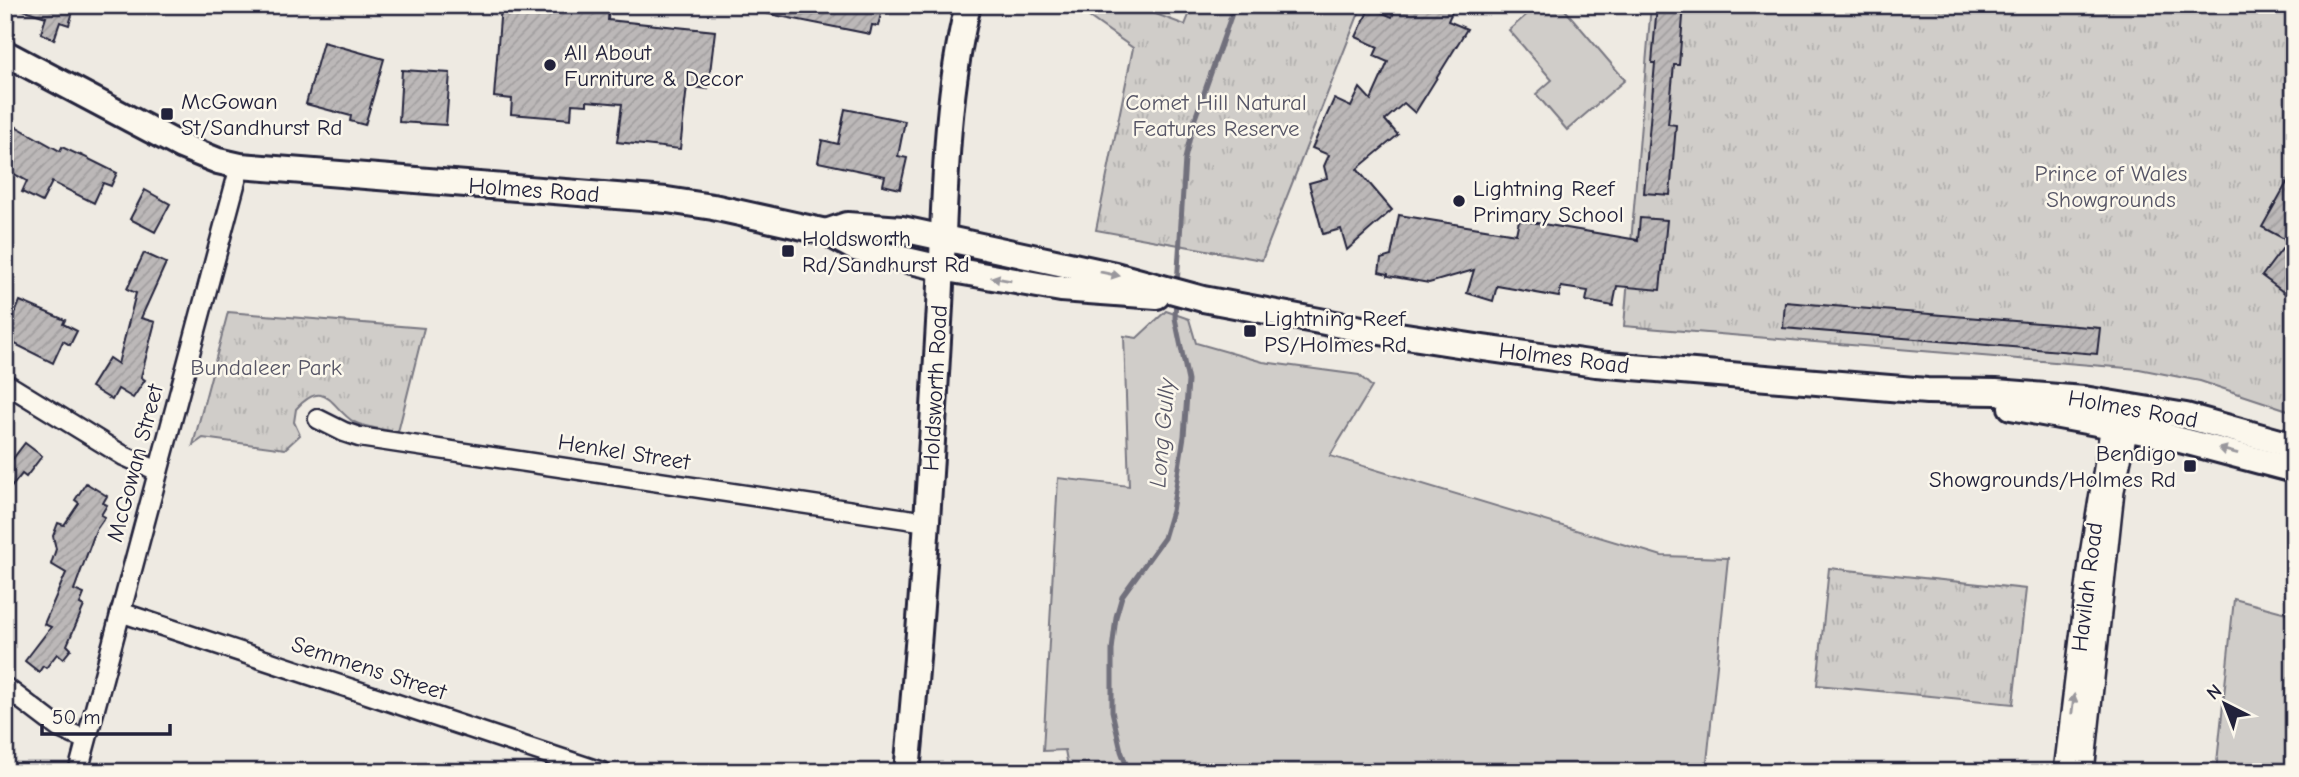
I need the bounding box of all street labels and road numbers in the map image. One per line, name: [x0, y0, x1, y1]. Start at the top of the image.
street label: Holmes Road: [468, 172, 600, 208]
street label: Holdsworth Road: [917, 304, 953, 472]
street label: Holmes Road: [1497, 337, 1631, 379]
street label: McGowan Street: [101, 380, 169, 545]
street label: Holmes Road: [2066, 384, 2200, 434]
street label: Henkel Street: [556, 428, 693, 476]
street label: Havilah Road: [2066, 521, 2108, 653]
street label: Semmens Street: [288, 630, 451, 706]

